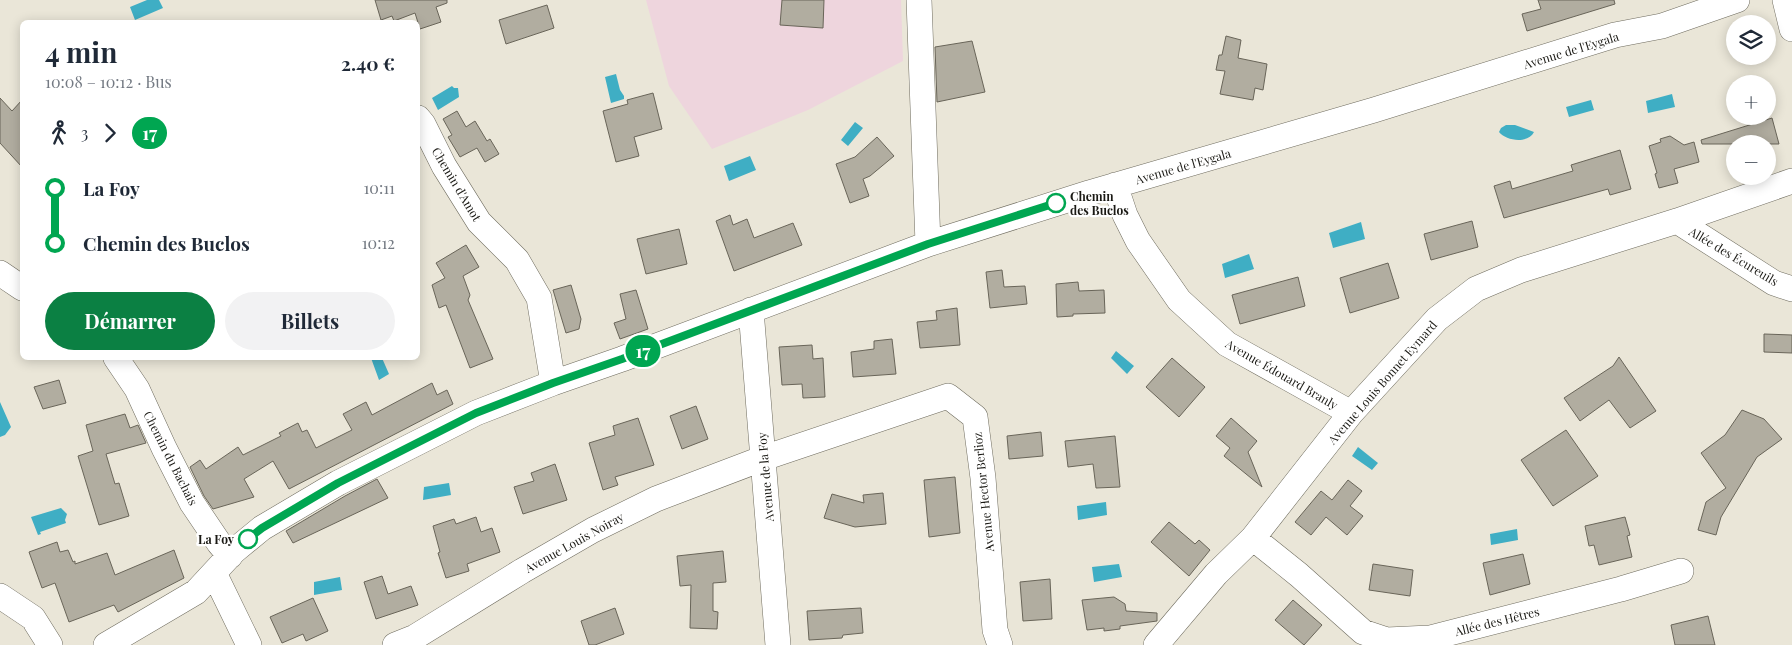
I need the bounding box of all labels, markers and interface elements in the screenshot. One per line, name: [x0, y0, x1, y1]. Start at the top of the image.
map controls: [1726, 15, 1776, 185]
button: layers: [1726, 15, 1776, 65]
street label: Avenue de l'Eygala: [1520, 28, 1621, 72]
text: 4 min: [45, 33, 117, 70]
text: 2.40 €: [341, 50, 395, 76]
text: 10:08 – 10:12 · Bus: [45, 71, 172, 92]
button: +: [1726, 75, 1776, 125]
icon: walk: [45, 119, 73, 147]
icon: forward: [96, 119, 124, 147]
text: 17: [142, 121, 157, 145]
text: 3: [81, 122, 88, 143]
button: −: [1726, 135, 1776, 185]
street label: Chemin d'Amot: [429, 144, 486, 224]
street label: Avenue de l'Eygala: [1132, 145, 1233, 188]
text: La Foy: [83, 175, 140, 201]
text: 10:11: [363, 177, 395, 198]
place label: Chemin des Buclos: [1070, 188, 1129, 218]
marker: Chemin des Buclos: [1046, 193, 1066, 213]
street label: Allée des Écureuils: [1686, 223, 1782, 289]
text: Chemin des Buclos: [83, 230, 250, 256]
text: 10:12: [362, 232, 395, 253]
button: Démarrer: [45, 292, 215, 350]
button: Billets: [225, 292, 395, 350]
street label: Avenue Louis Bonnet Eymard: [1323, 317, 1440, 448]
line badge: 17: [620, 335, 666, 367]
street label: Avenue Édouard Branly: [1222, 335, 1341, 413]
text: 17: [635, 339, 651, 363]
street label: Chemin du Bachais: [140, 408, 202, 508]
street label: Avenue Hector Berlioz: [969, 431, 997, 554]
street label: Avenue de la Foy: [753, 432, 777, 523]
street label: Avenue Louis Noiray: [521, 508, 626, 576]
marker: La Foy: [238, 529, 258, 549]
place label: La Foy: [198, 531, 235, 547]
street label: Allée des Hêtres: [1452, 603, 1541, 639]

